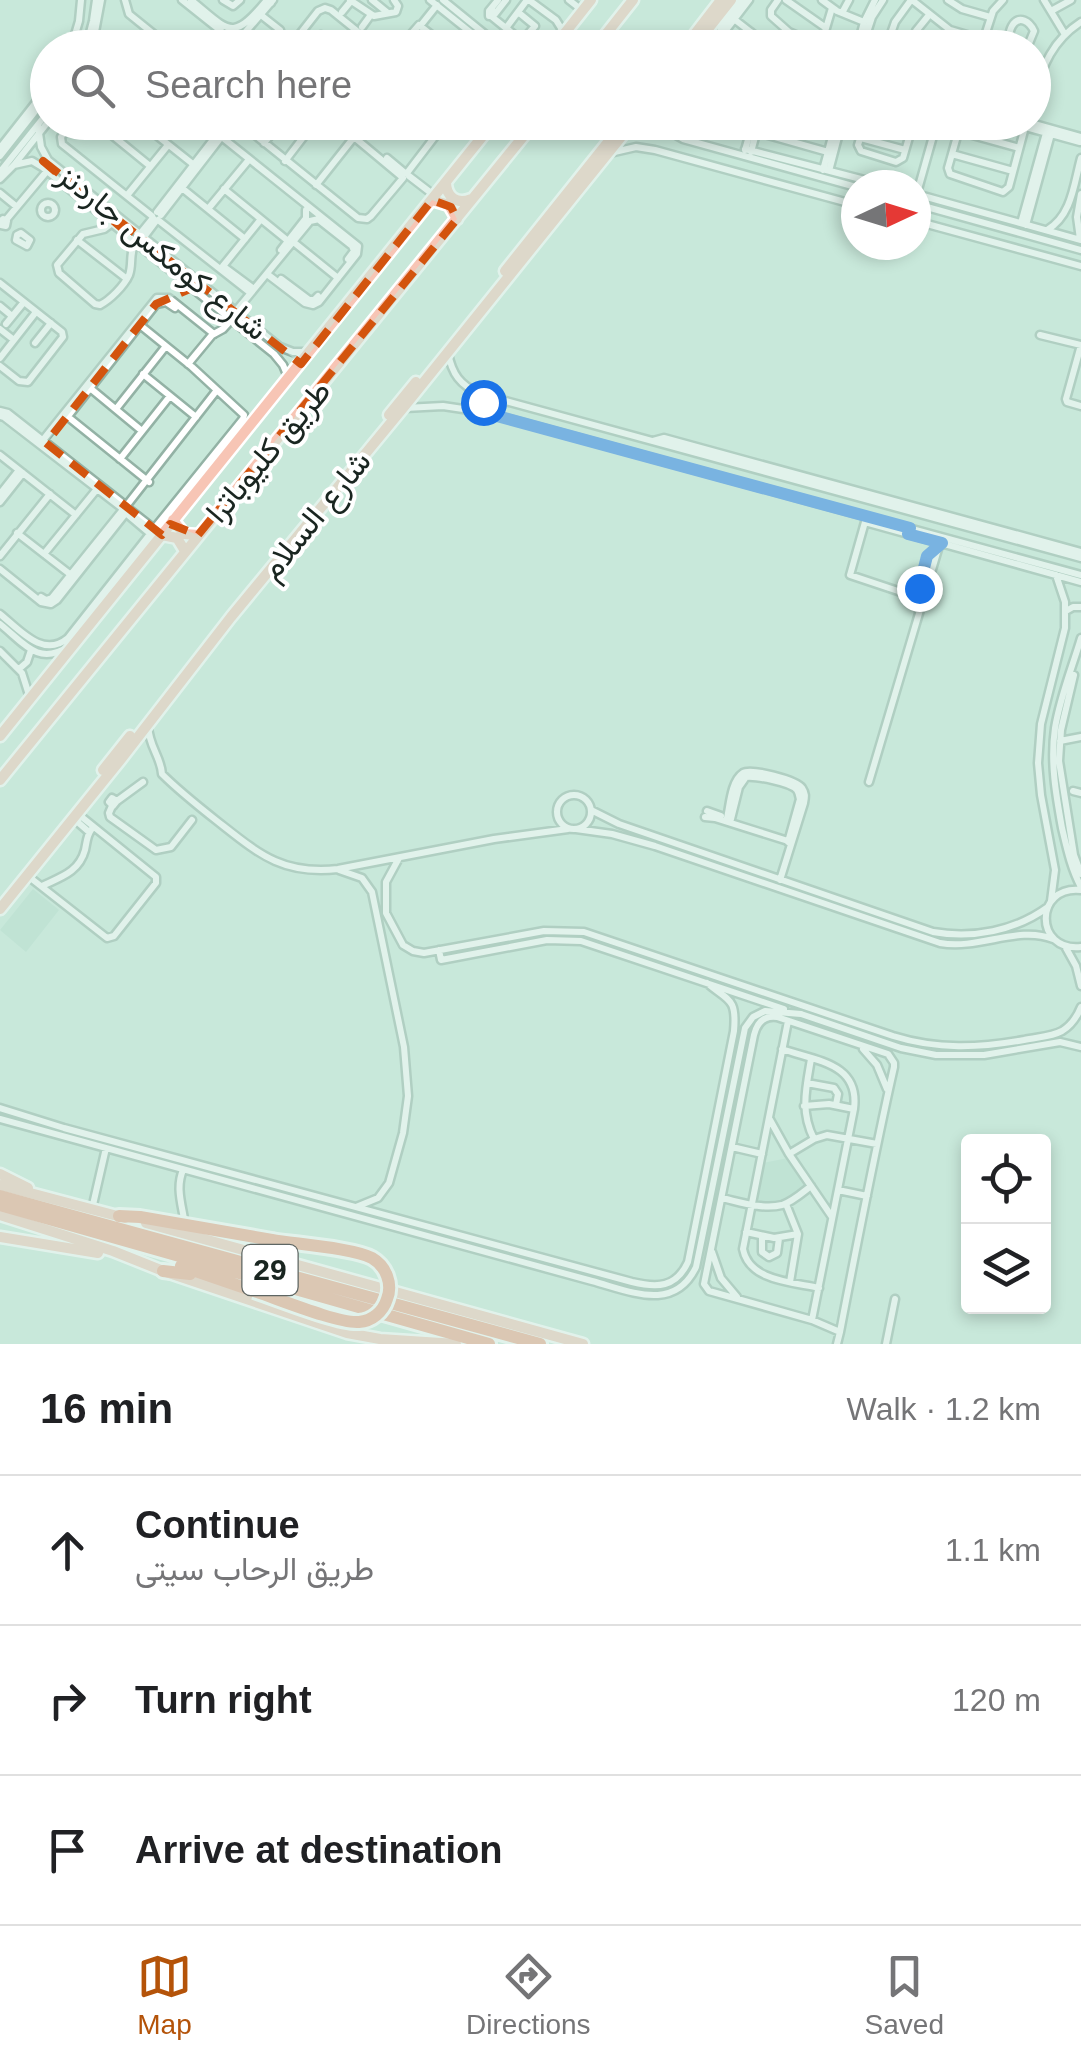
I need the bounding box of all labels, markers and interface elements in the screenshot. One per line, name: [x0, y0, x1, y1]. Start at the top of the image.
search box: [30, 30, 1051, 140]
icon: search: [65, 58, 120, 113]
text: Search here: [145, 64, 352, 106]
street label: شارع كومكس جاردنز: [48, 156, 275, 350]
north arrow: [841, 170, 931, 260]
street label: طريق كليوباترا: [198, 373, 339, 530]
route start: [461, 380, 507, 426]
street label: شارع السلام: [252, 443, 381, 589]
route end: [897, 566, 943, 612]
map controls: [961, 1134, 1051, 1314]
button: locate: [961, 1134, 1051, 1224]
button: layers: [961, 1224, 1051, 1314]
road number: 29: [242, 1245, 298, 1295]
text: 16 min: [40, 1385, 173, 1432]
text: Walk · 1.2 km: [847, 1391, 1041, 1427]
text: Continue: [135, 1504, 300, 1546]
icon: ahead: [40, 1523, 95, 1578]
text: 1.1 km: [945, 1532, 1041, 1568]
text: طريق الرحاب سيتى: [135, 1551, 374, 1587]
icon: right: [40, 1673, 95, 1728]
text: Turn right: [135, 1679, 312, 1721]
text: 120 m: [952, 1682, 1041, 1718]
icon: arrive: [40, 1823, 95, 1878]
text: Arrive at destination: [135, 1829, 502, 1871]
tab: Map: [137, 1949, 192, 2041]
tab: Directions: [466, 1949, 591, 2041]
tab: Saved: [865, 1949, 944, 2041]

